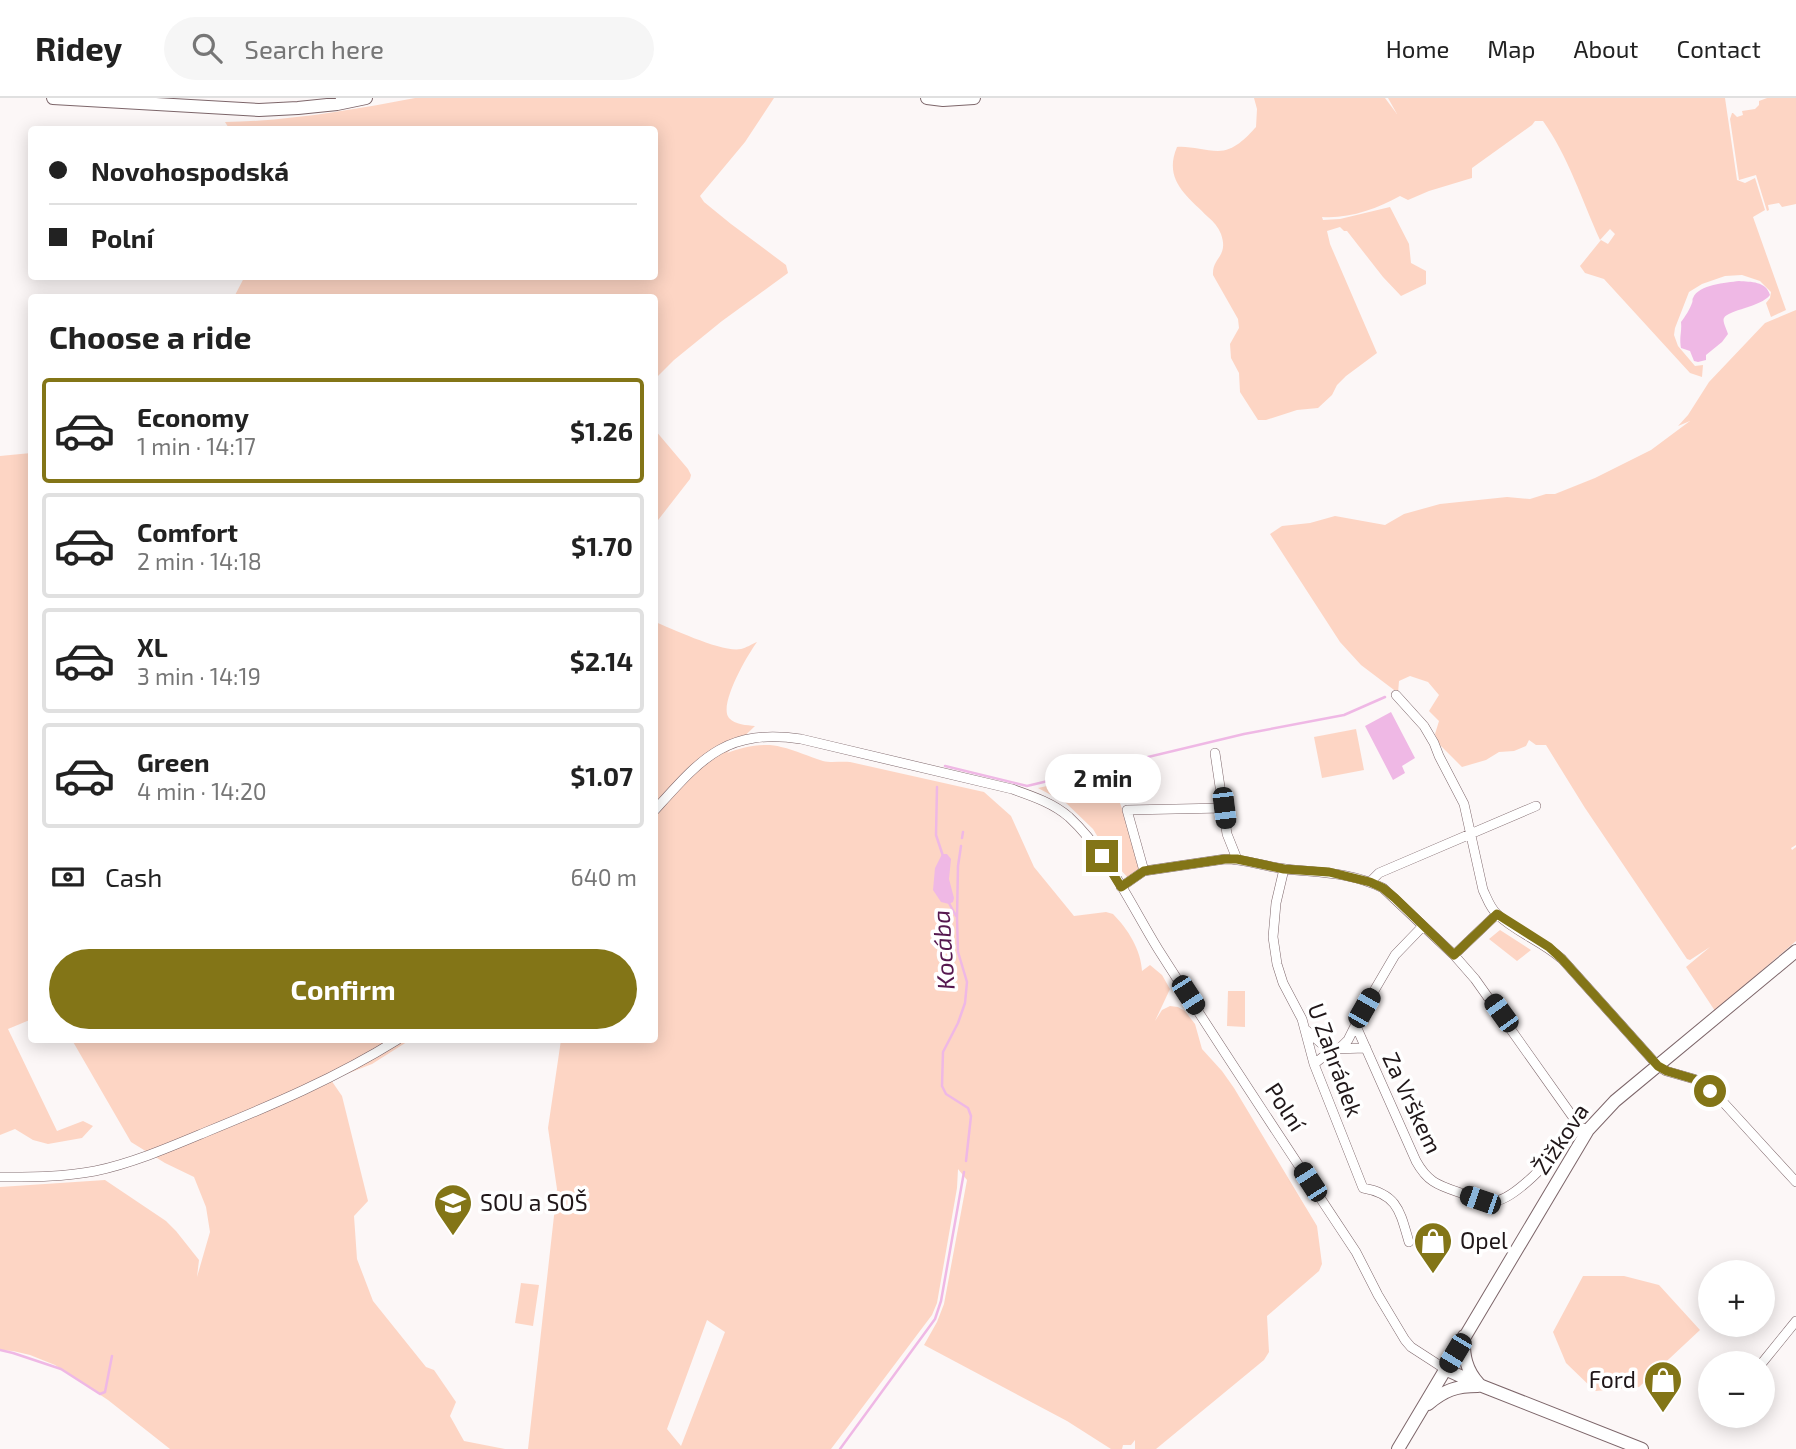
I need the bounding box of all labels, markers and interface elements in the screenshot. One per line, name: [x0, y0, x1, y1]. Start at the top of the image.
search box: [164, 17, 654, 80]
text: Ridey: [35, 28, 122, 68]
icon: search: [188, 29, 226, 67]
text: Search here: [244, 33, 384, 64]
text: Home: [1386, 34, 1449, 63]
text: Map: [1487, 34, 1535, 63]
text: About: [1573, 34, 1639, 63]
text: Contact: [1677, 34, 1761, 63]
text: Novohospodská: [91, 155, 289, 186]
text: Polní: [91, 222, 154, 253]
text: Choose a ride: [49, 317, 252, 355]
icon: car: [53, 399, 116, 462]
text: Economy: [137, 401, 249, 432]
text: $1.26: [570, 415, 633, 446]
text: 1 min · 14:17: [137, 432, 256, 460]
icon: car: [53, 514, 116, 577]
text: Comfort: [137, 516, 238, 547]
text: $1.70: [571, 530, 633, 561]
text: 2 min · 14:18: [137, 547, 262, 575]
icon: car: [53, 629, 116, 692]
text: XL: [137, 631, 168, 662]
text: $2.14: [570, 645, 633, 676]
text: 3 min · 14:19: [137, 662, 261, 690]
icon: car: [53, 744, 116, 807]
text: Green: [137, 746, 210, 777]
callout: 2 min: [1044, 754, 1160, 804]
text: $1.07: [570, 760, 633, 791]
text: 2 min: [1074, 764, 1132, 792]
text: 4 min · 14:20: [137, 777, 267, 805]
car: [1212, 786, 1237, 830]
route end: [1086, 840, 1118, 872]
icon: cash: [49, 858, 87, 896]
text: Cash: [105, 861, 162, 892]
text: 640 m: [571, 863, 637, 891]
water label: Kocába: [925, 909, 960, 991]
button: Confirm: [49, 949, 637, 1029]
car: [1168, 972, 1209, 1018]
car: [1345, 985, 1384, 1031]
car: [1481, 990, 1522, 1036]
street label: U Zahrádek: [1303, 999, 1369, 1120]
street label: Za Vrškem: [1377, 1048, 1448, 1158]
route start: [1694, 1075, 1726, 1107]
street label: Polní: [1260, 1077, 1313, 1137]
street label: Žižkova: [1526, 1098, 1594, 1179]
car: [1290, 1159, 1331, 1205]
school or university icon: SOU a SOŠ: [432, 1182, 474, 1237]
car: [1457, 1183, 1504, 1217]
place label: SOU a SOŠ: [480, 1188, 588, 1216]
shop icon: Opel: [1412, 1220, 1454, 1275]
place label: Opel: [1460, 1226, 1508, 1254]
map controls: [1698, 1260, 1775, 1428]
button: +: [1698, 1260, 1775, 1337]
car: [1436, 1330, 1475, 1376]
button: −: [1698, 1351, 1775, 1428]
shop icon: Ford: [1642, 1359, 1684, 1414]
place label: Ford: [1589, 1365, 1636, 1393]

